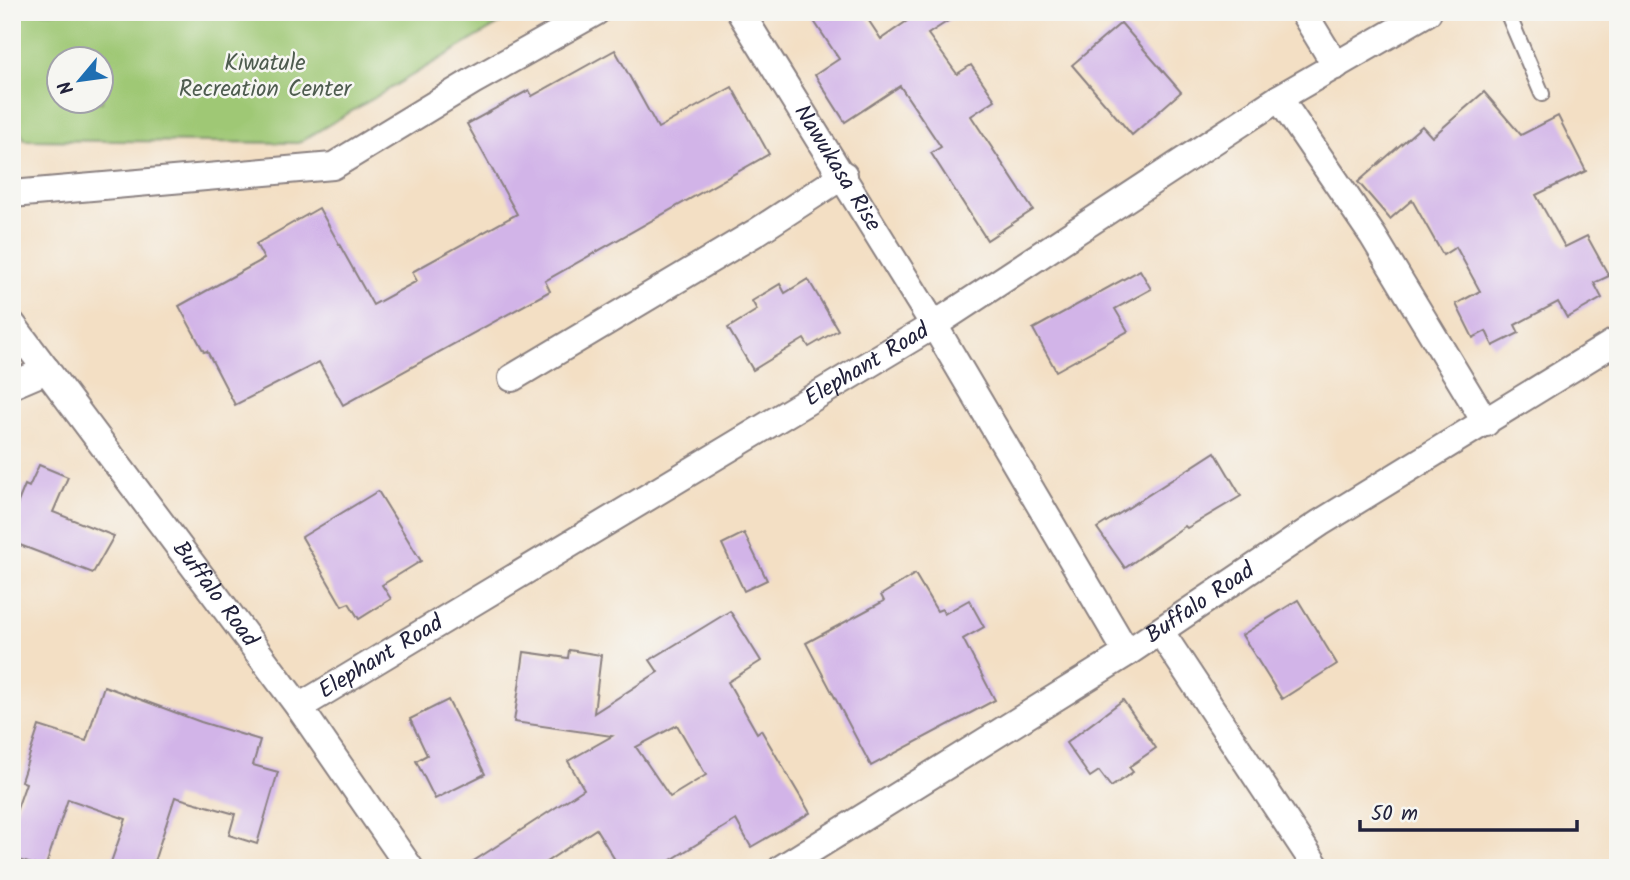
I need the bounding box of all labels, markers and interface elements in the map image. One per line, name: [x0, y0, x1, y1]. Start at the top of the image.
north arrow: [46, 46, 116, 116]
park label: Kiwatule Recreation Center: [179, 46, 353, 108]
text: N: [51, 75, 83, 100]
street label: Nawukasa Rise: [784, 98, 890, 239]
street label: Elephant Road: [798, 313, 937, 417]
street label: Buffalo Road: [163, 534, 267, 656]
street label: Buffalo Road: [1138, 553, 1263, 653]
street label: Elephant Road: [312, 606, 451, 709]
scale bar: [1360, 789, 1578, 833]
text: 50 m: [1371, 798, 1418, 831]

